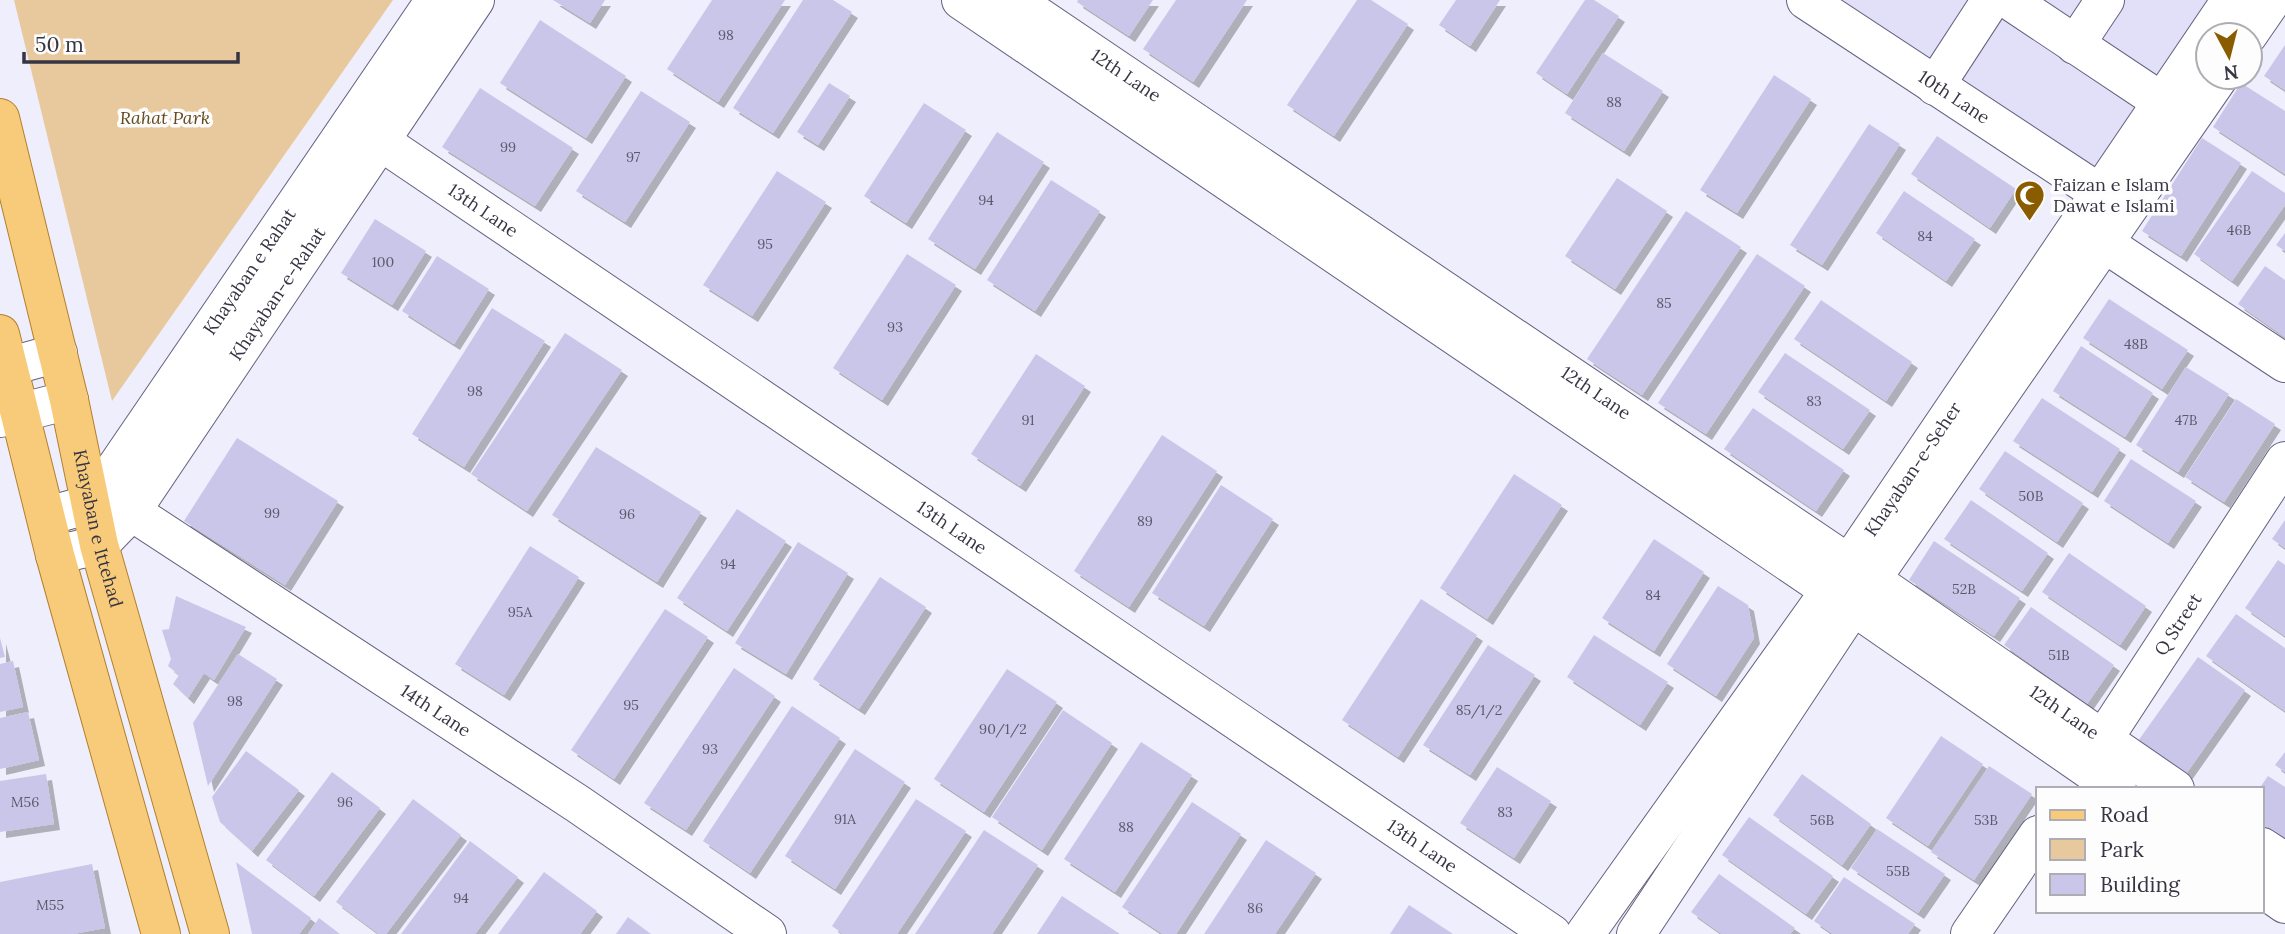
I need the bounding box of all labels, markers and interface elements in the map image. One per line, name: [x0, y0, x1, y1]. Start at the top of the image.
scale bar: [24, 21, 238, 65]
north arrow: [2194, 21, 2264, 91]
house number: 98: [718, 26, 734, 44]
text: 50 m: [35, 31, 84, 58]
street label: 12th Lane: [1087, 43, 1166, 107]
text: N: [2222, 60, 2240, 86]
street label: 10th Lane: [1914, 65, 1995, 129]
house number: 88: [1606, 93, 1622, 111]
park label: Rahat Park: [120, 106, 210, 129]
house number: 99: [500, 138, 516, 156]
house number: 97: [626, 148, 641, 166]
place label: Faizan e Islam Dawat e Islami: [2053, 173, 2174, 217]
street label: 13th Lane: [444, 178, 523, 242]
mosque icon: Faizan e Islam Dawat e Islami: [2013, 178, 2047, 222]
house number: 94: [978, 191, 994, 209]
street label: Khayaban e Rahat: [198, 203, 301, 339]
house number: 46B: [2227, 221, 2251, 239]
street label: Khayaban-e-Rahat: [224, 222, 330, 365]
house number: 84: [1917, 227, 1933, 245]
house number: 95: [757, 235, 773, 253]
house number: 100: [372, 253, 394, 271]
house number: 85: [1656, 294, 1672, 312]
house number: 93: [887, 318, 903, 336]
house number: 48B: [2124, 335, 2148, 353]
street label: 12th Lane: [1557, 361, 1636, 424]
house number: 98: [467, 382, 483, 400]
house number: 83: [1806, 392, 1822, 410]
street label: Khayaban-e-Seher: [1859, 397, 1966, 540]
house number: 91: [1021, 411, 1035, 429]
house number: 47B: [2175, 411, 2198, 429]
street label: Khayaban e Ittehad: [69, 447, 128, 610]
house number: 50B: [2018, 487, 2044, 505]
street label: 13th Lane: [912, 495, 992, 559]
house number: 99: [264, 504, 280, 522]
house number: 96: [619, 505, 635, 523]
house number: 89: [1137, 512, 1153, 530]
house number: 94: [720, 555, 736, 573]
house number: 52B: [1952, 580, 1976, 598]
house number: 84: [1645, 586, 1661, 604]
street label: Q Street: [2149, 589, 2207, 660]
house number: 95A: [508, 603, 532, 621]
house number: 51B: [2048, 646, 2070, 664]
street label: 14th Lane: [396, 679, 476, 742]
street label: 12th Lane: [2025, 680, 2104, 744]
house number: 98: [227, 692, 243, 710]
house number: 95: [623, 696, 639, 714]
house number: 85/1/2: [1456, 701, 1502, 719]
house number: 90/1/2: [979, 720, 1027, 738]
house number: 93: [702, 740, 718, 758]
legend: [2036, 787, 2264, 913]
house number: M56: [11, 793, 39, 811]
house number: 96: [337, 793, 353, 811]
text: Road: [2100, 801, 2149, 828]
house number: 83: [1497, 803, 1513, 821]
house number: 91A: [834, 810, 856, 828]
house number: 56B: [1810, 811, 1835, 829]
house number: 53B: [1974, 811, 1998, 829]
street label: 13th Lane: [1383, 814, 1462, 878]
house number: 88: [1118, 818, 1134, 836]
text: Park: [2100, 836, 2144, 863]
house number: 55B: [1886, 862, 1910, 880]
text: Building: [2100, 871, 2180, 898]
house number: 94: [453, 889, 469, 907]
house number: M55: [36, 896, 64, 914]
house number: 86: [1247, 899, 1263, 917]

